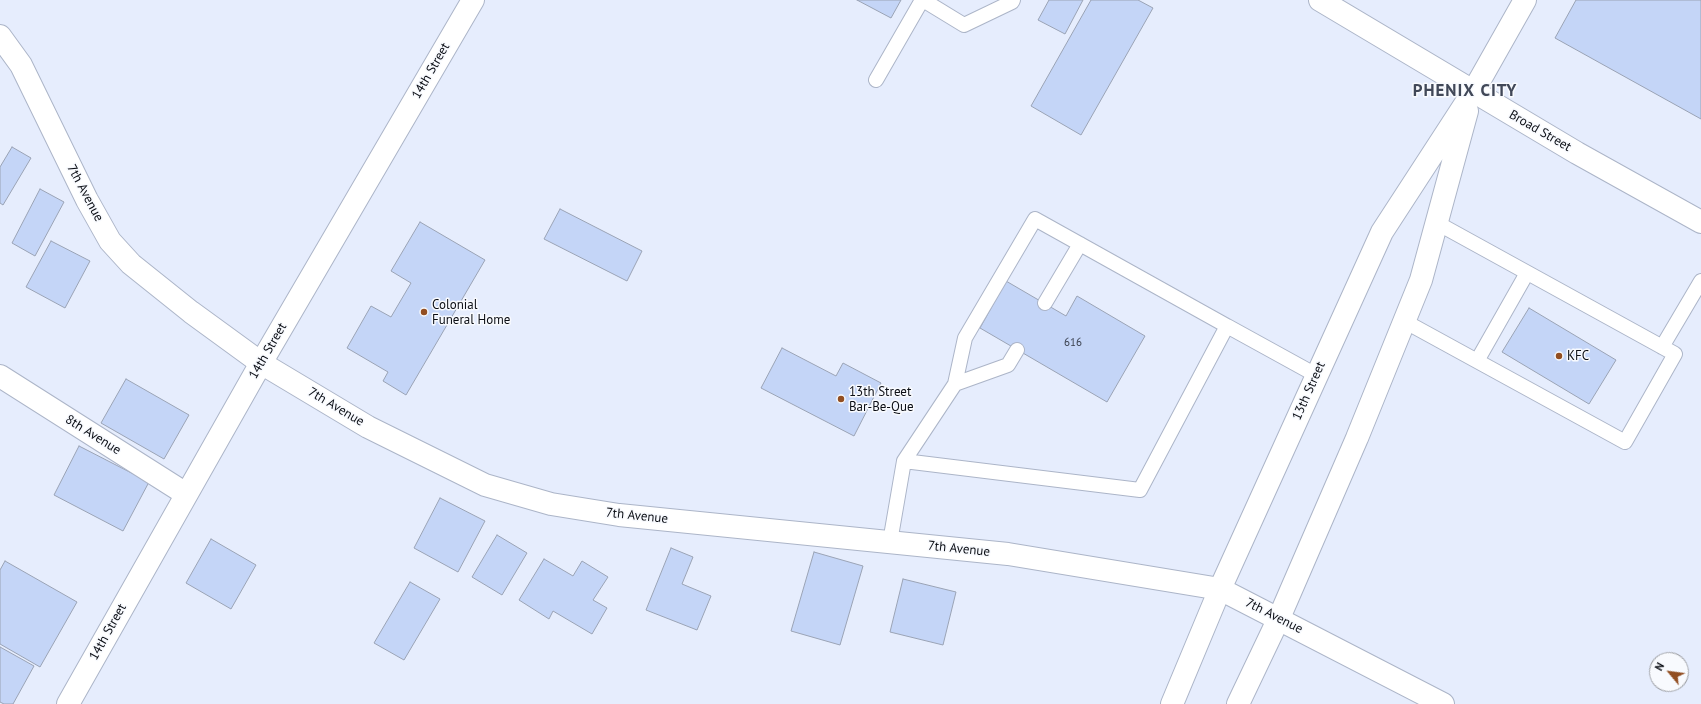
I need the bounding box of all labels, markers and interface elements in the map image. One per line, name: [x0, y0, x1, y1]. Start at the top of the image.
street label: 14th Street: [409, 40, 453, 102]
district label: PHENIX CITY: [1413, 81, 1517, 101]
street label: Broad Street: [1506, 107, 1574, 155]
street label: 7th Avenue: [63, 162, 107, 224]
place label: Colonial Funeral Home: [432, 297, 510, 328]
marker: Colonial Funeral Home: [419, 307, 429, 317]
street label: 14th Street: [246, 320, 290, 382]
house number: 616: [1064, 336, 1082, 350]
place label: KFC: [1567, 348, 1589, 364]
marker: KFC: [1554, 351, 1564, 361]
street label: 13th Street: [1289, 359, 1329, 423]
street label: 7th Avenue: [305, 384, 367, 430]
place label: 13th Street Bar-Be-Que: [849, 384, 914, 415]
marker: 13th Street Bar-Be-Que: [836, 394, 846, 404]
street label: 8th Avenue: [62, 412, 124, 458]
street label: 7th Avenue: [605, 505, 669, 527]
street label: 7th Avenue: [927, 538, 991, 560]
street label: 7th Avenue: [1243, 595, 1305, 637]
street label: 14th Street: [86, 601, 130, 663]
north arrow: [1649, 652, 1689, 692]
text: N: [1651, 660, 1667, 673]

